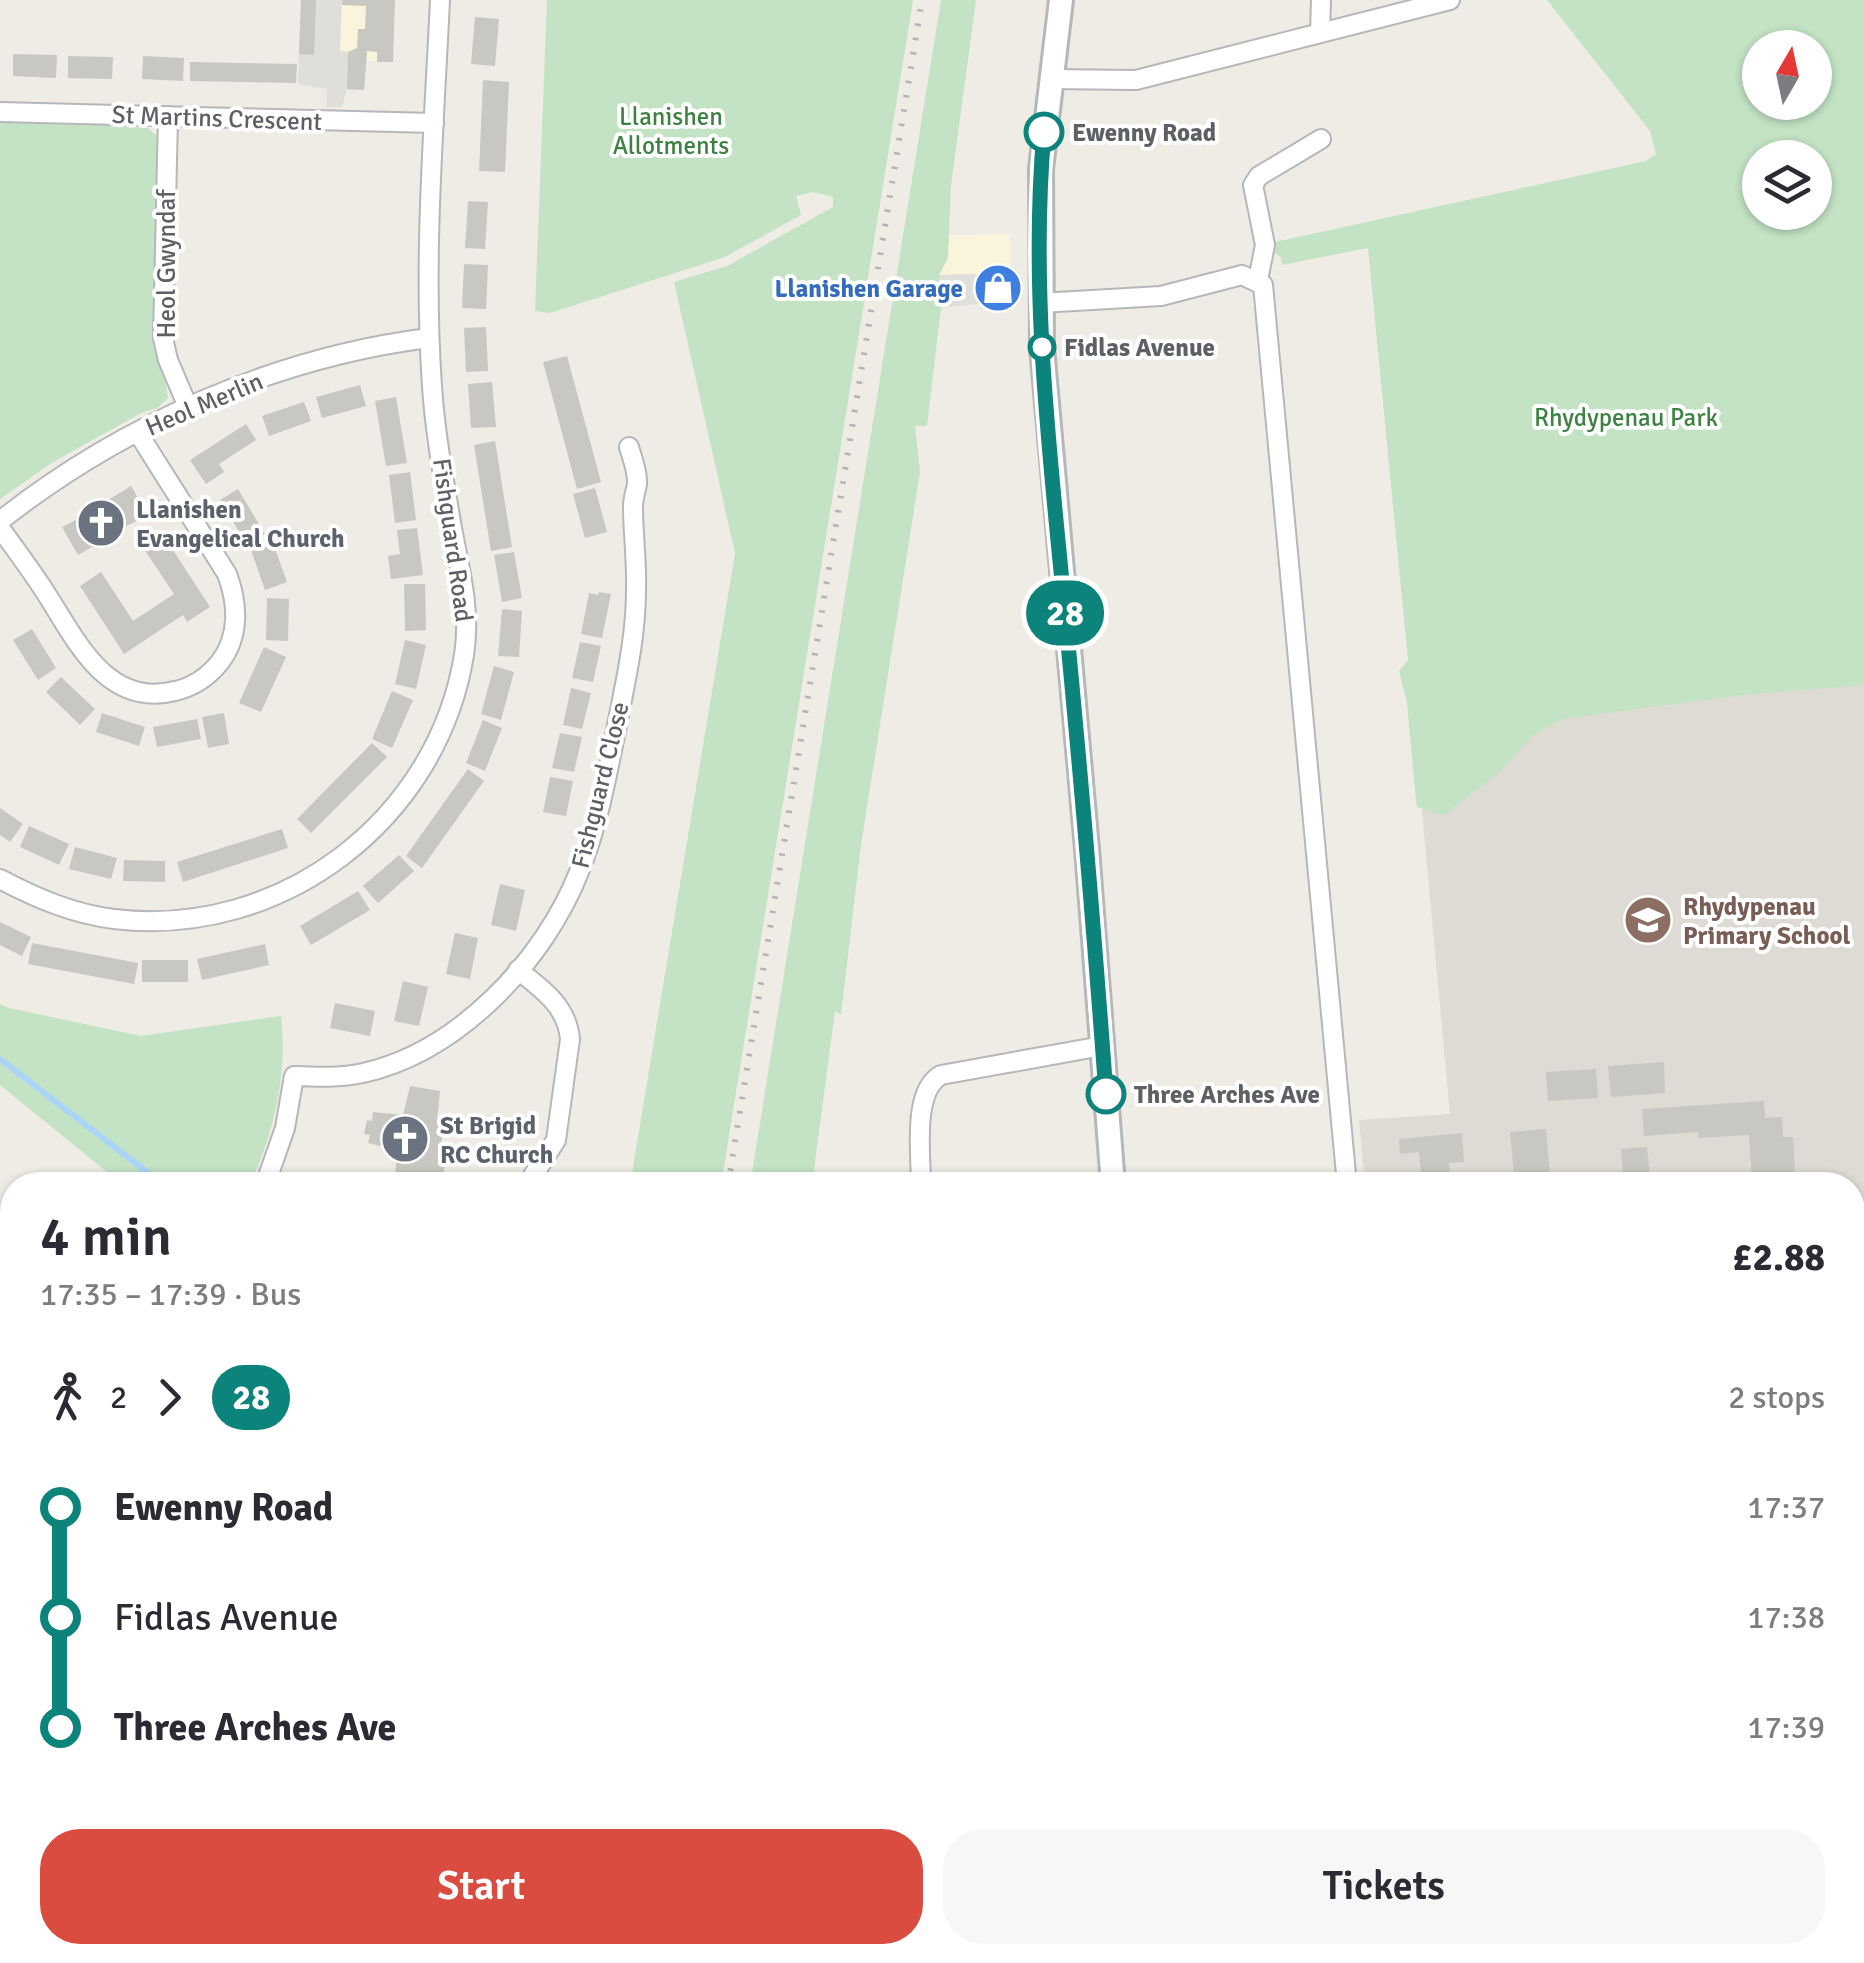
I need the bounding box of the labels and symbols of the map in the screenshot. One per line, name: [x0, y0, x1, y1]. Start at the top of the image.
north arrow: [1742, 30, 1832, 120]
street label: St Martins Crescent: [111, 99, 323, 137]
park label: Llanishen Allotments: [613, 101, 729, 161]
marker: Ewenny Road: [1025, 113, 1063, 151]
place label: Ewenny Road: [1072, 117, 1216, 148]
street label: Heol Gwyndaf: [151, 188, 182, 338]
shop icon: Llanishen Garage: [972, 262, 1024, 314]
place label: Llanishen Garage: [774, 273, 963, 304]
place label: Fidlas Avenue: [1064, 332, 1215, 363]
marker: Fidlas Avenue: [1029, 334, 1055, 360]
street label: Heol Merlin: [141, 365, 267, 443]
park label: Rhydypenau Park: [1534, 402, 1718, 433]
street label: Fishguard Road: [426, 456, 480, 624]
place label: Llanishen Evangelical Church: [136, 494, 345, 554]
church icon: Llanishen Evangelical Church: [75, 497, 127, 549]
line badge: 28: [1020, 580, 1110, 646]
street label: Fishguard Close: [564, 699, 636, 871]
place label: Rhydypenau Primary School: [1683, 891, 1850, 951]
school or university icon: Rhydypenau Primary School: [1622, 894, 1674, 946]
marker: Three Arches Ave: [1087, 1075, 1125, 1113]
place label: Three Arches Ave: [1134, 1079, 1320, 1110]
place label: St Brigid RC Church: [440, 1110, 553, 1170]
church icon: St Brigid RC Church: [379, 1113, 431, 1165]

